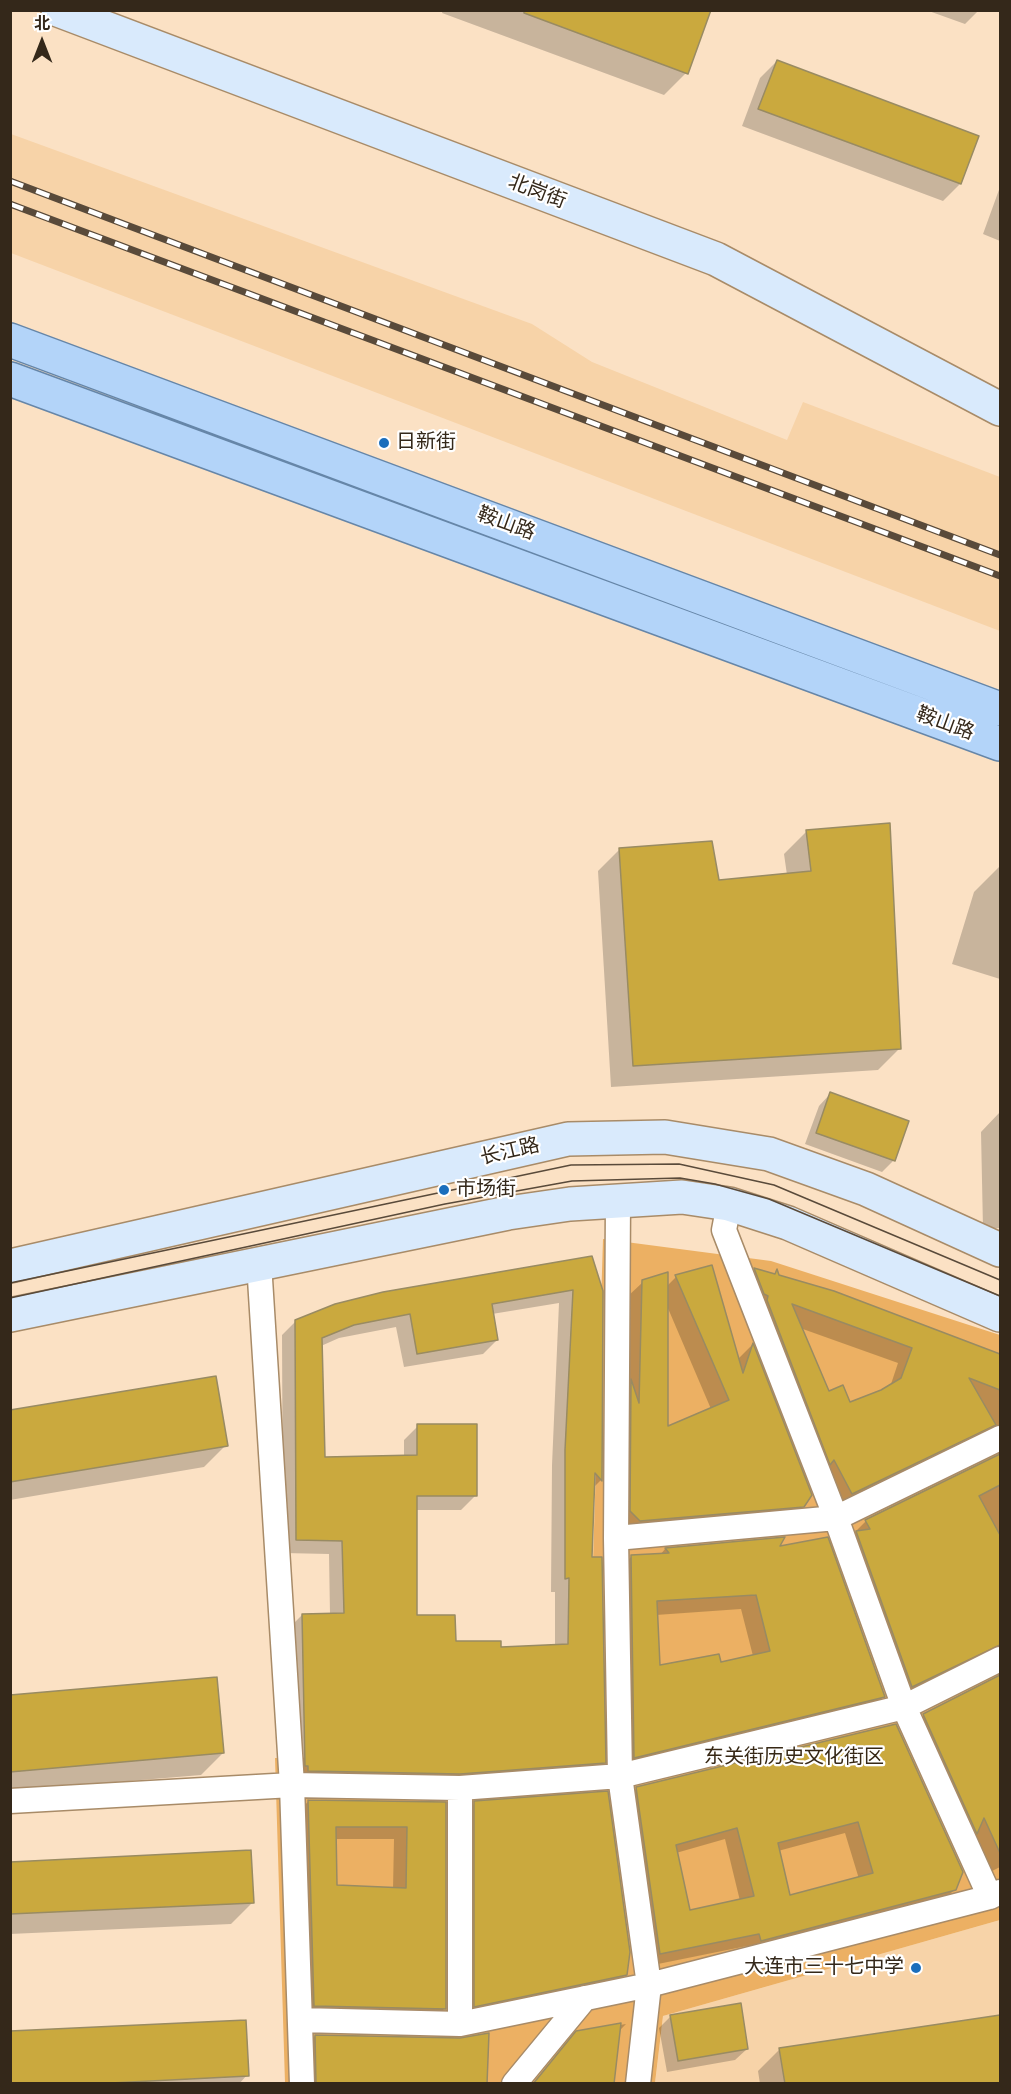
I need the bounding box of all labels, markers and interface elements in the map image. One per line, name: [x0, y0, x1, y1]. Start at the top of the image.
north arrow: [12, 12, 72, 72]
text: 北: [34, 13, 50, 34]
street label: 北岗街: [505, 170, 569, 214]
place label: 日新街: [396, 431, 456, 455]
marker: 日新街: [377, 436, 391, 450]
street label: 鞍山路: [474, 502, 538, 546]
street label: 鞍山路: [913, 702, 977, 746]
street label: 长江路: [478, 1134, 542, 1170]
place label: 市场街: [456, 1178, 516, 1202]
marker: 市场街: [437, 1183, 451, 1197]
park label: 东关街历史文化街区: [704, 1746, 884, 1770]
place label: 大连市三十七中学: [744, 1956, 904, 1980]
marker: 大连市三十七中学: [909, 1961, 923, 1975]

